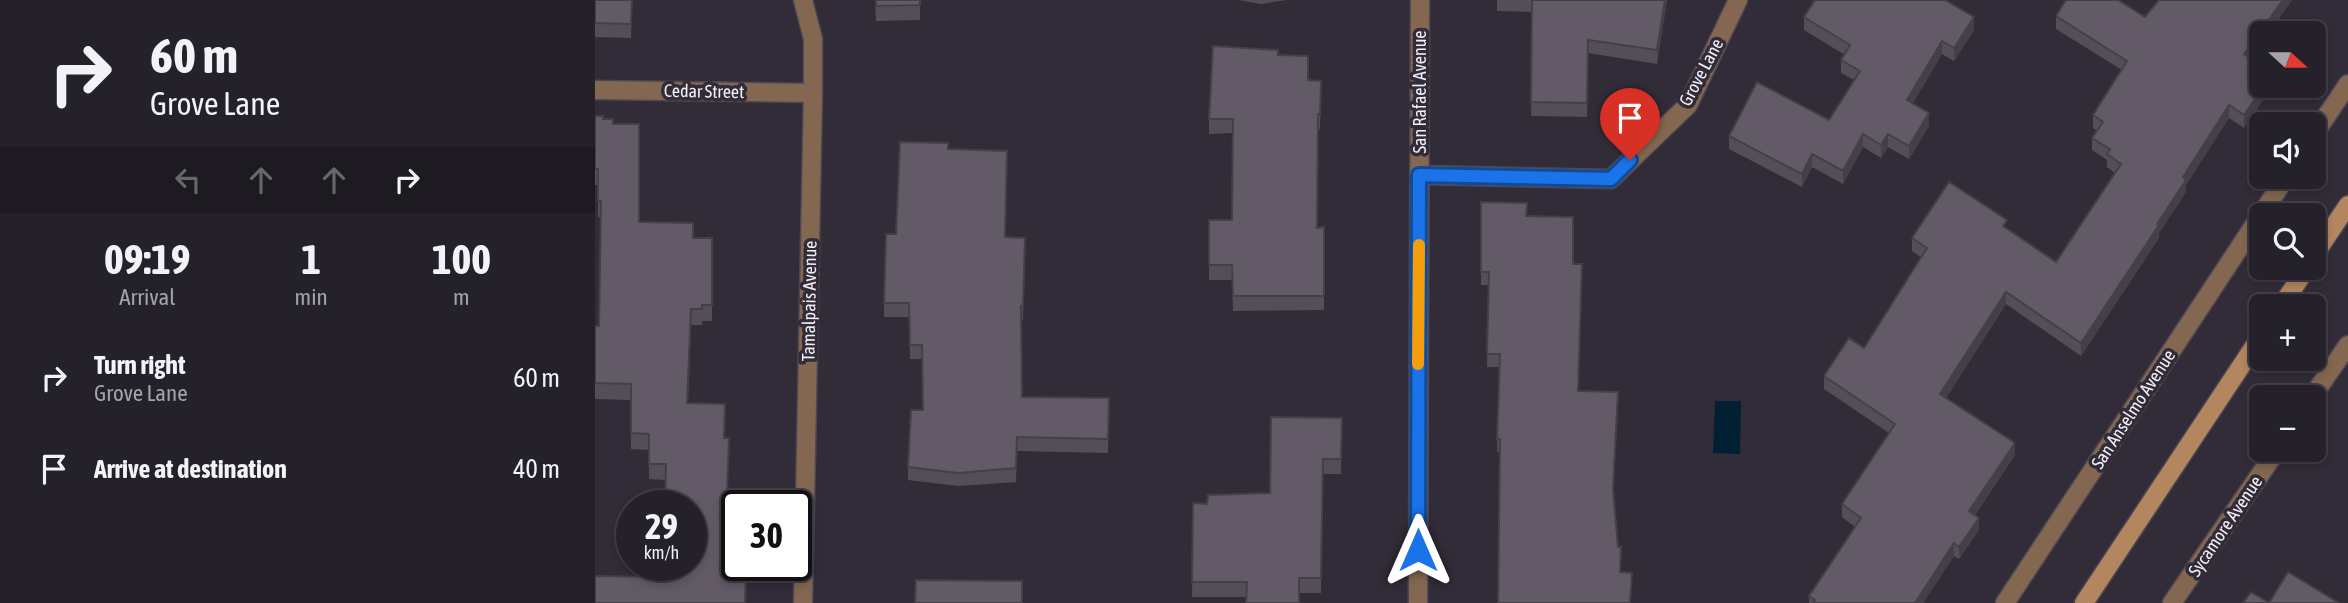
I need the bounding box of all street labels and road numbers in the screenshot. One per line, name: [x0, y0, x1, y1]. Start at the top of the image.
street label: San Rafael Avenue: [1409, 30, 1430, 154]
street label: Grove Lane: [1675, 35, 1727, 109]
street label: Cedar Street: [664, 80, 744, 102]
street label: Tamalpais Avenue: [797, 240, 821, 362]
street label: San Anselmo Avenue: [2087, 346, 2179, 472]
street label: Sycamore Avenue: [2184, 472, 2266, 580]

